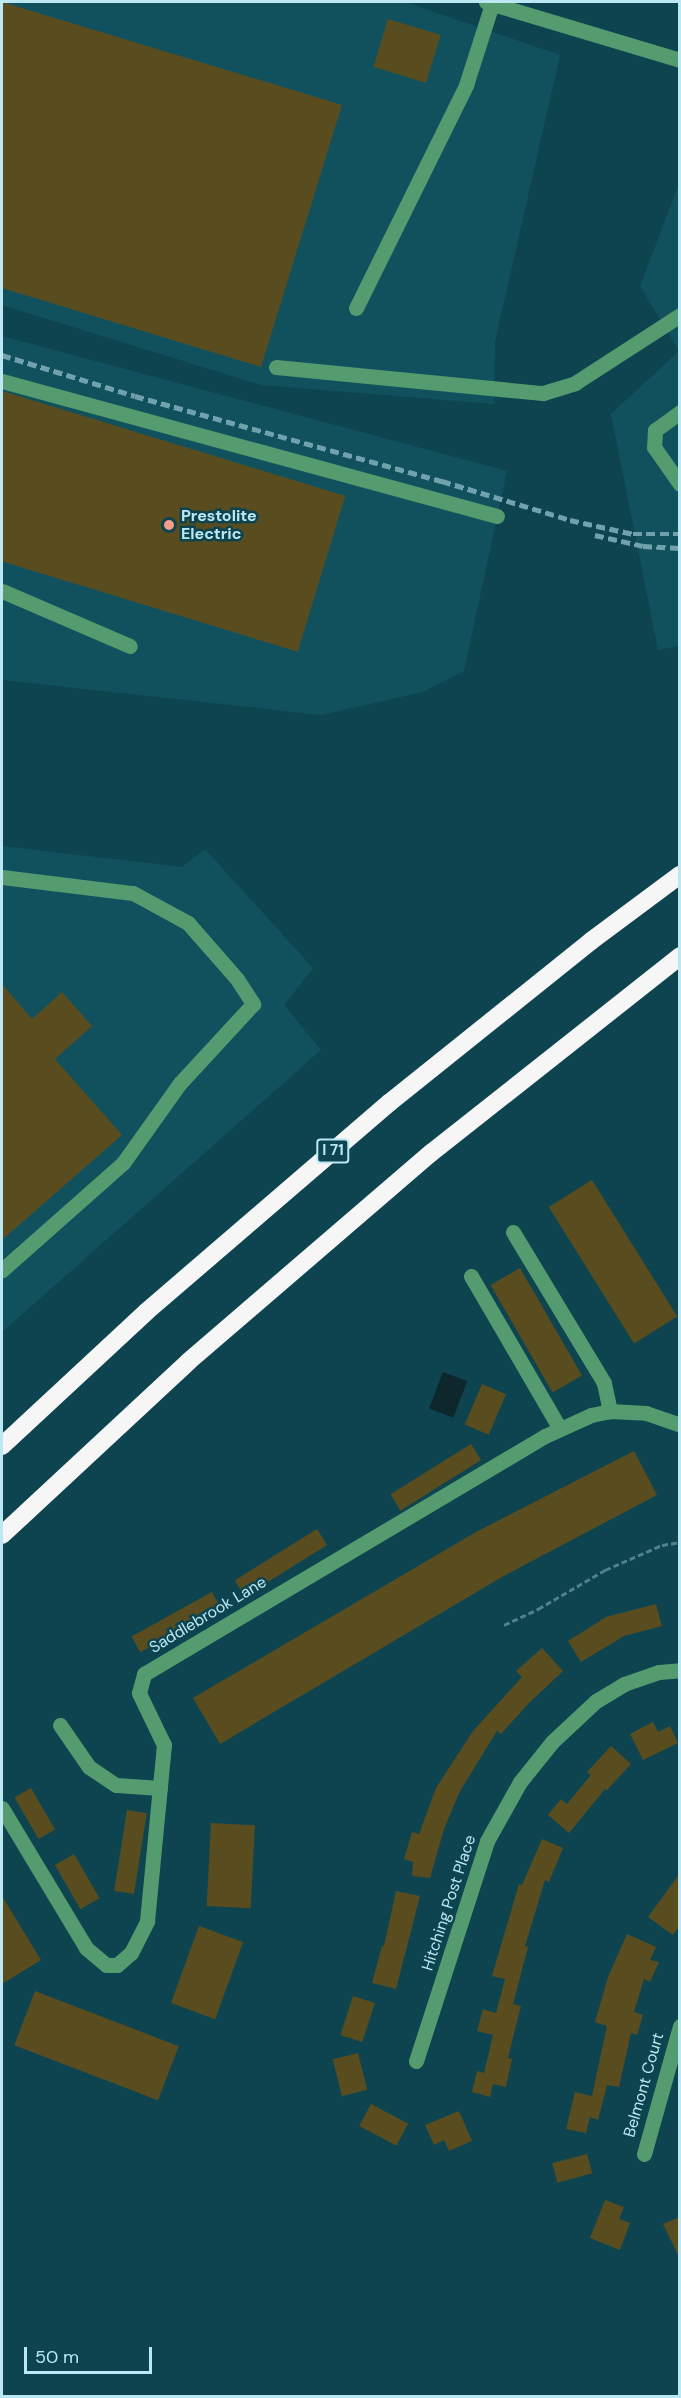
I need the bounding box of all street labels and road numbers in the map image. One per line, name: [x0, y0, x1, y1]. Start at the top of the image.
road number: I 71: [315, 1139, 351, 1163]
street label: Saddlebrook Lane: [146, 1573, 270, 1657]
street label: Hitching Post Place: [418, 1833, 480, 1973]
street label: Belmont Court: [620, 2030, 668, 2140]

